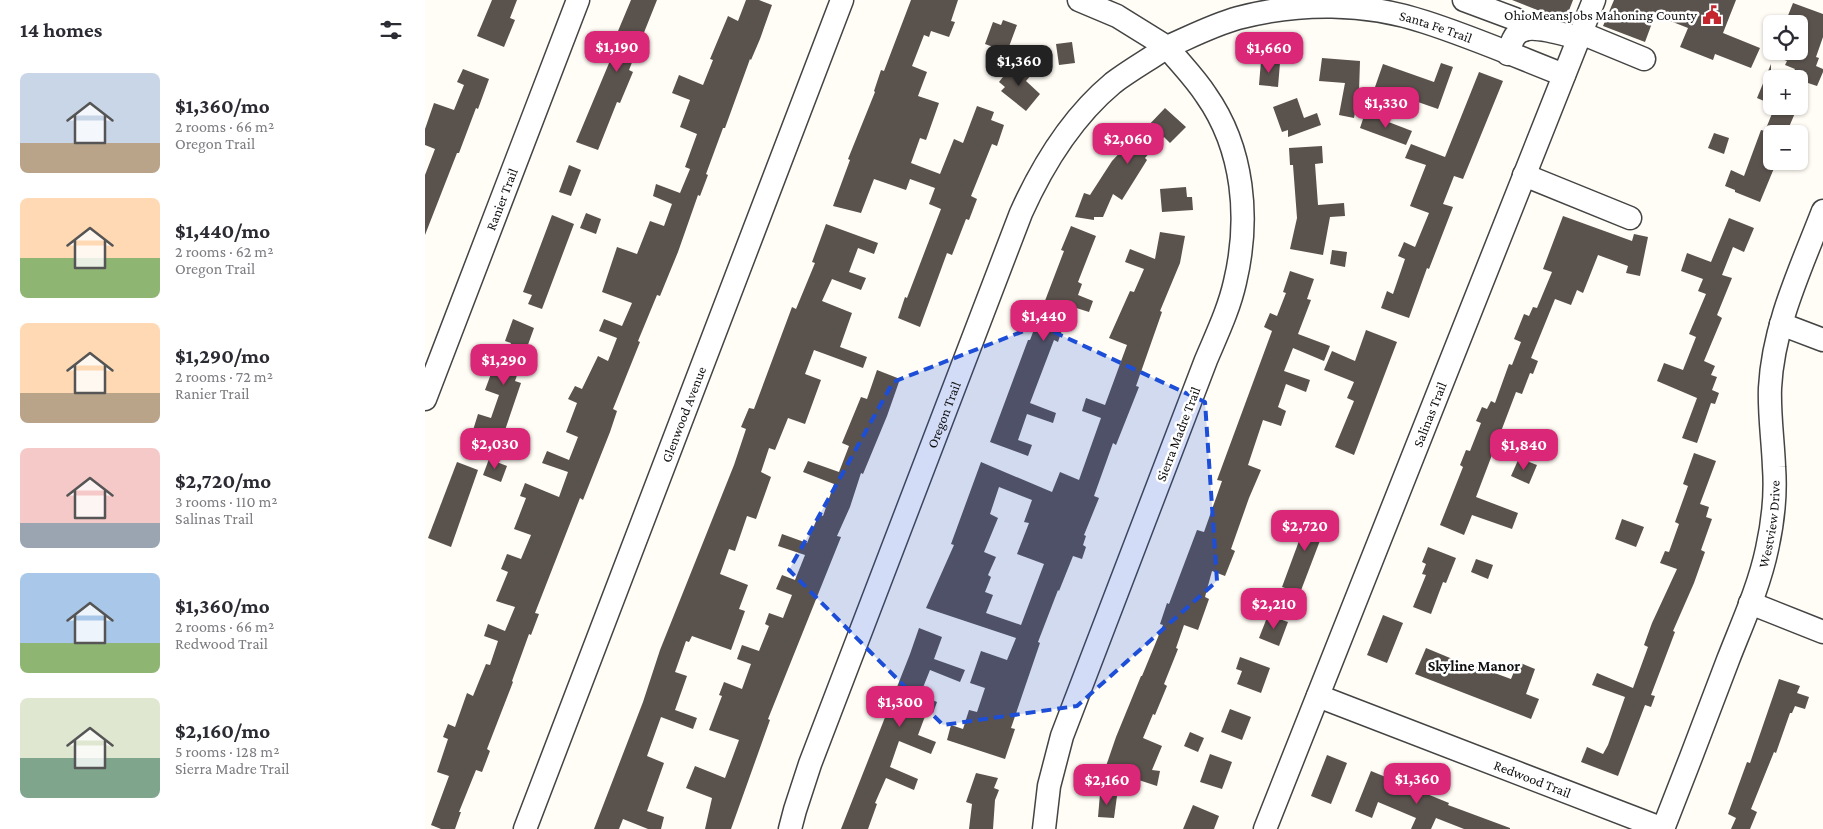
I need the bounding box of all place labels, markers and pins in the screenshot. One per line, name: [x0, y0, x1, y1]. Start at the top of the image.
public building icon: OhioMeansJobs Mahoning County: [1701, 4, 1723, 26]
place label: OhioMeansJobs Mahoning County: [1504, 7, 1698, 23]
pin: $1,190: [576, 30, 658, 73]
pin: $1,660: [1228, 32, 1310, 74]
pin: $1,360: [978, 44, 1060, 87]
pin: $1,330: [1345, 86, 1427, 129]
pin: $2,060: [1087, 122, 1169, 165]
pin: $1,440: [1003, 300, 1085, 342]
pin: $1,290: [463, 344, 545, 386]
pin: $2,030: [454, 428, 536, 470]
pin: $1,840: [1483, 428, 1565, 471]
pin: $2,720: [1264, 510, 1346, 552]
pin: $2,210: [1233, 588, 1315, 630]
pin: $1,300: [859, 686, 941, 728]
pin: $1,360: [1376, 762, 1458, 805]
pin: $2,160: [1066, 764, 1148, 806]

